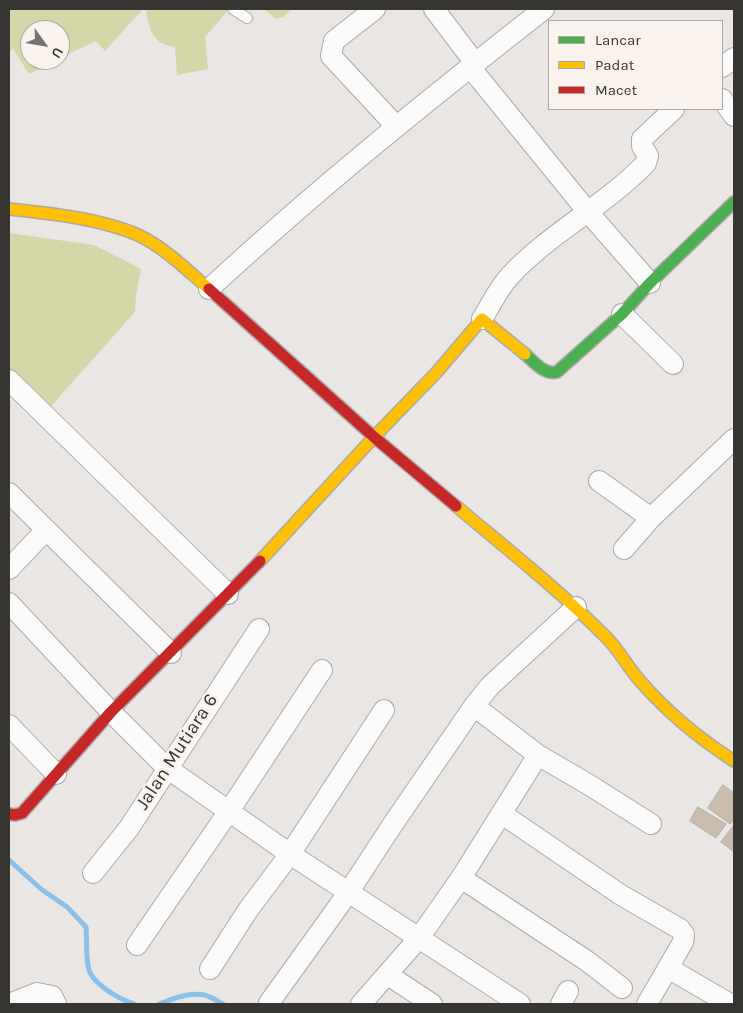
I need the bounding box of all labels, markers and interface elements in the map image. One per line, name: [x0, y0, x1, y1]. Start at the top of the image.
north arrow: [20, 20, 70, 70]
legend: [548, 20, 723, 110]
text: Lancar: [595, 31, 641, 49]
text: U: [48, 44, 67, 61]
text: Padat: [595, 56, 634, 74]
text: Macet: [595, 81, 637, 99]
street label: Jalan Mutiara 6: [131, 690, 223, 814]

